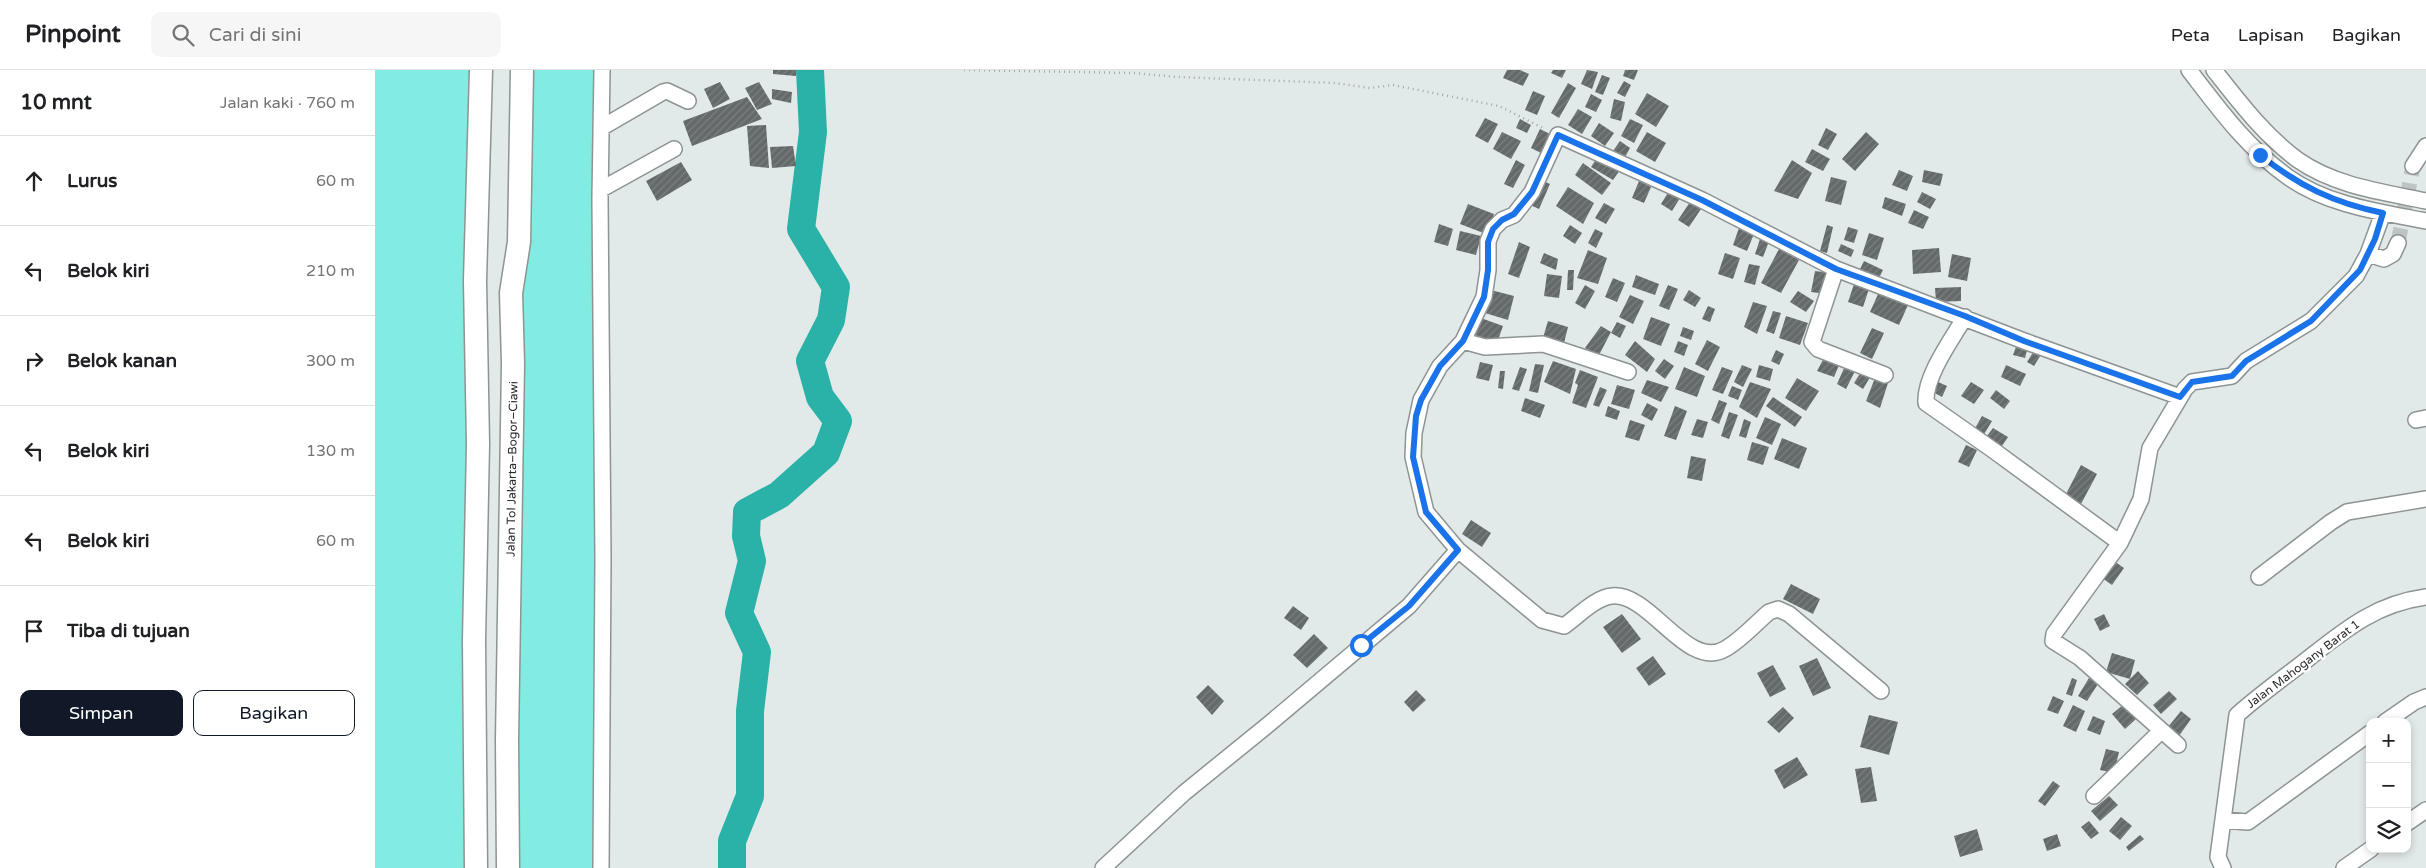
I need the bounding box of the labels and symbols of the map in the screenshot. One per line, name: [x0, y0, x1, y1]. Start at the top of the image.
route end: [2249, 144, 2272, 167]
street label: Jalan Tol Jakarta–Bogor–Ciawi: [503, 381, 521, 557]
street label: Jalan Mahogany Barat 1: [2244, 617, 2362, 711]
route start: [1350, 634, 1373, 657]

